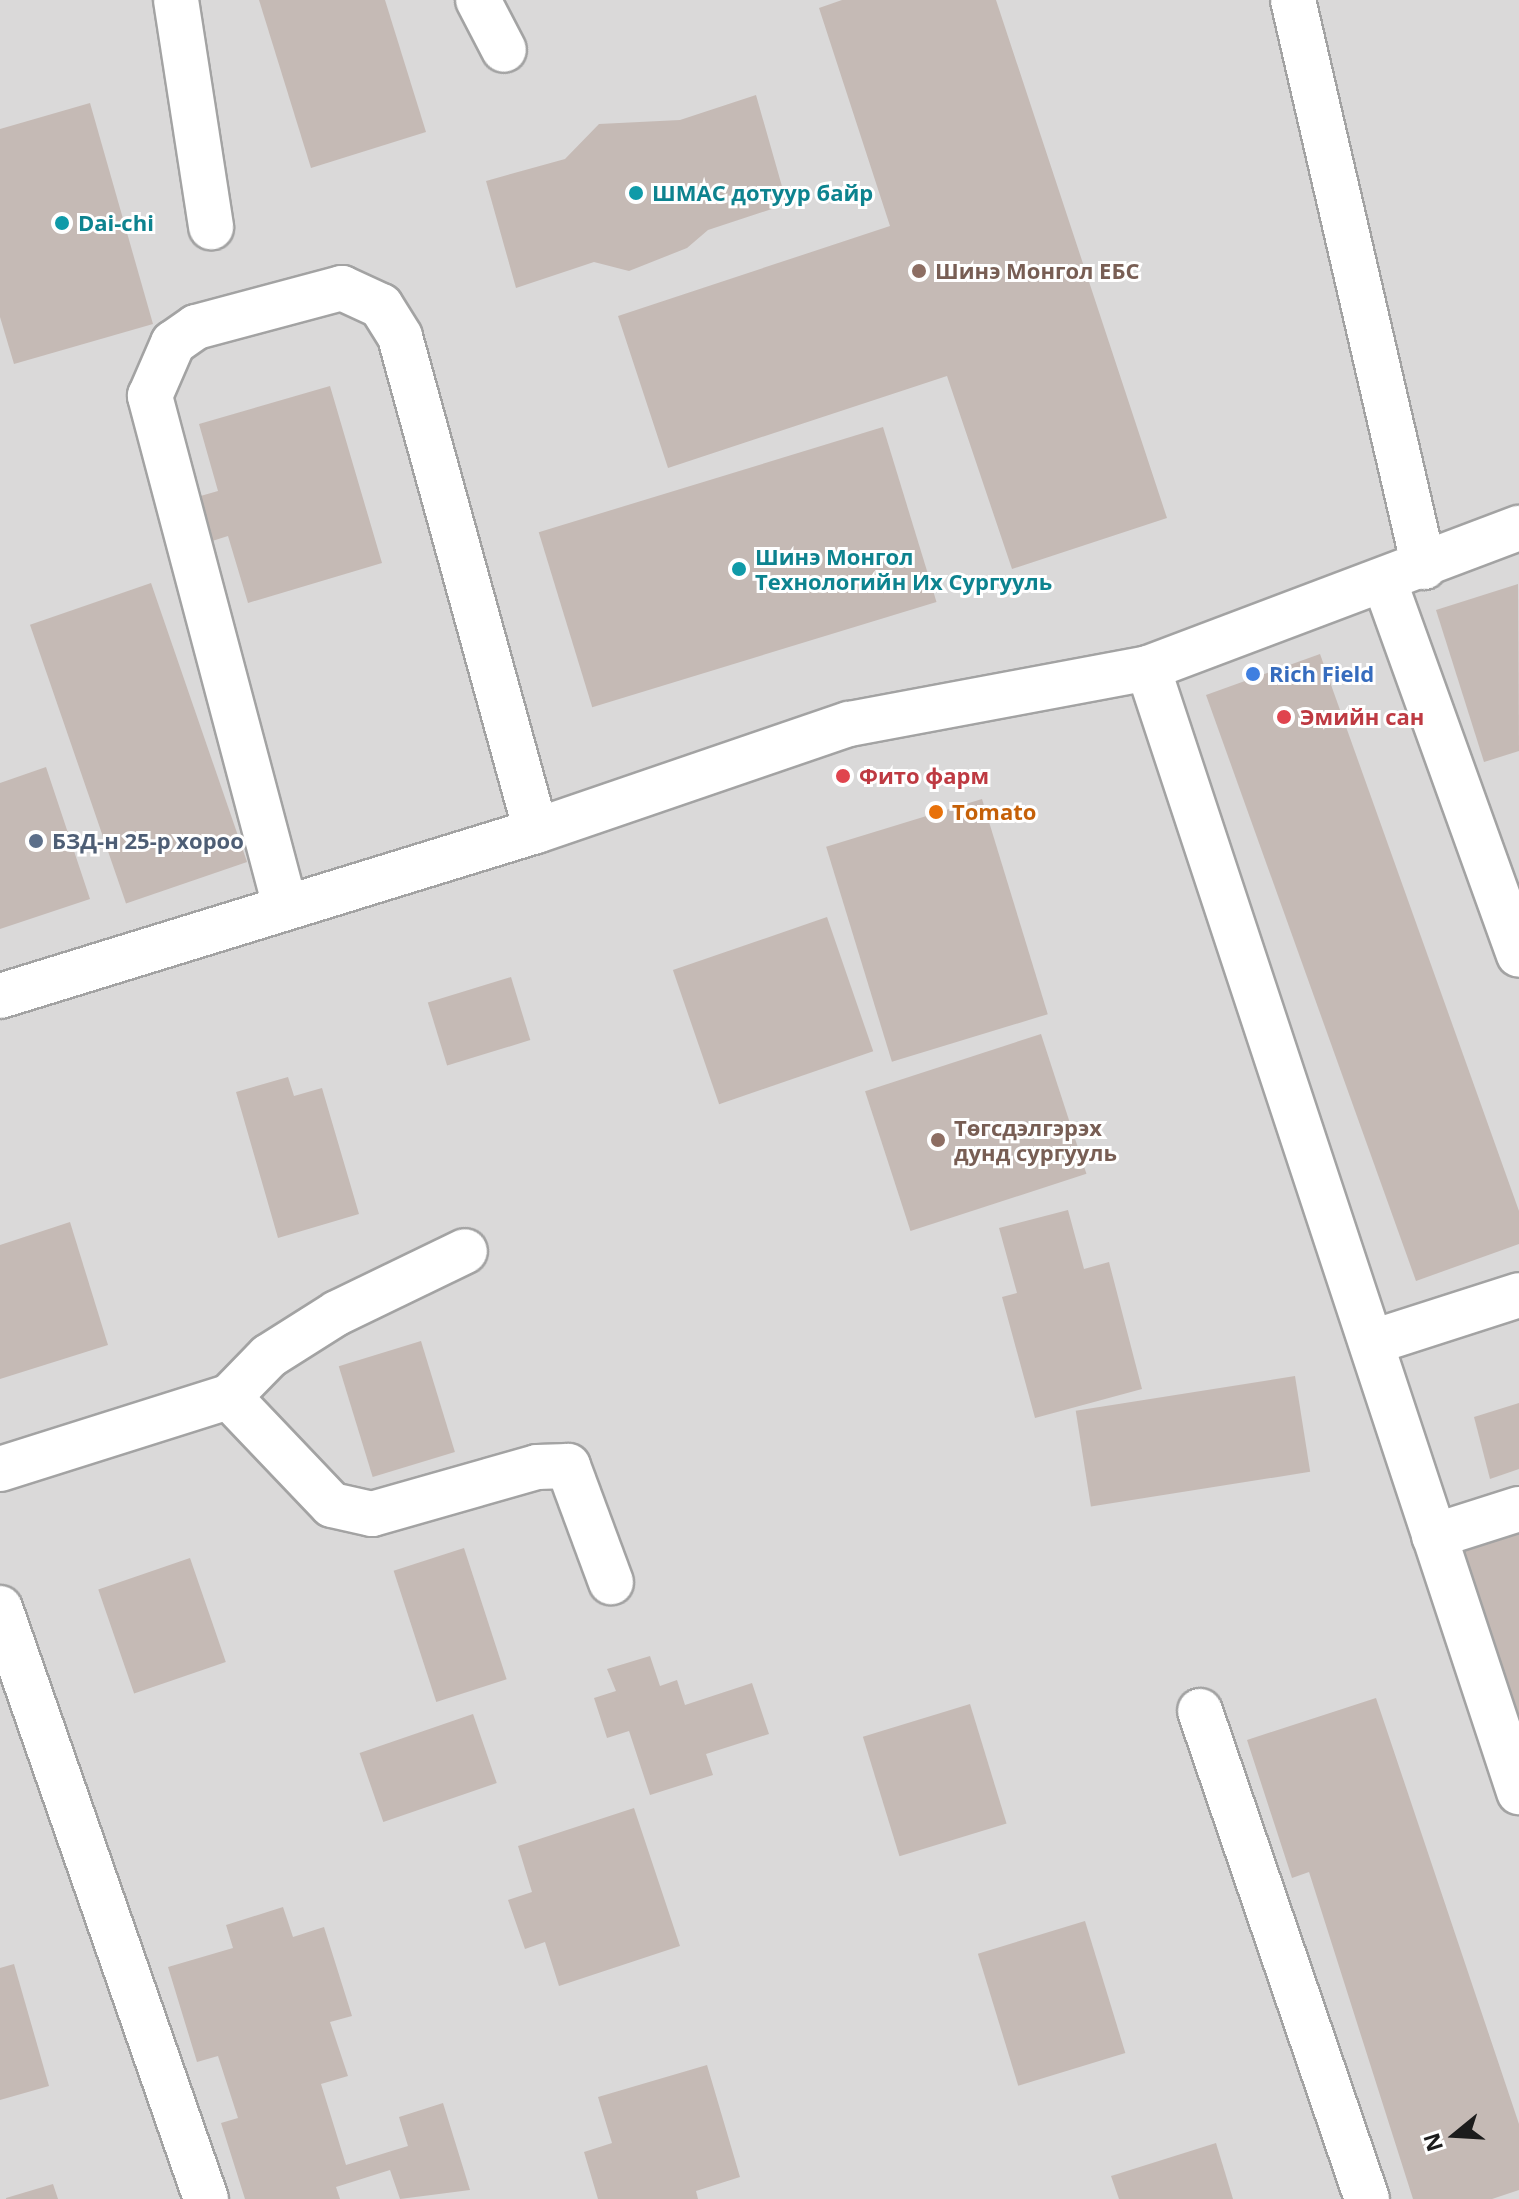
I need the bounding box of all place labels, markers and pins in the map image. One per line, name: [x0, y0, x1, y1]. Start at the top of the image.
place label: ШМАС дотуур байр: [652, 180, 873, 206]
marker: ШМАС дотуур байр: [627, 184, 645, 202]
place label: Dai-chi: [78, 210, 154, 236]
marker: Dai-chi: [53, 214, 71, 232]
place label: Шинэ Монгол ЕБС: [935, 258, 1139, 284]
marker: Шинэ Монгол ЕБС: [910, 262, 928, 280]
place label: Шинэ Монгол Технологийн Их Сургууль: [755, 543, 1052, 594]
marker: Шинэ Монгол Технологийн Их Сургууль: [730, 560, 748, 578]
place label: Rich Field: [1269, 661, 1374, 687]
marker: Rich Field: [1244, 665, 1262, 683]
place label: Эмийн сан: [1300, 704, 1424, 730]
marker: Эмийн сан: [1275, 708, 1293, 726]
place label: Фито фарм: [859, 763, 989, 789]
marker: Фито фарм: [834, 767, 852, 785]
place label: Tomato: [952, 799, 1036, 825]
marker: Tomato: [927, 803, 945, 821]
place label: БЗД-н 25-р хороо: [52, 828, 244, 854]
marker: БЗД-н 25-р хороо: [27, 832, 45, 850]
place label: Төгсдэлгэрэх дунд сургууль: [954, 1114, 1117, 1166]
marker: Төгсдэлгэрэх дунд сургууль: [929, 1131, 947, 1149]

